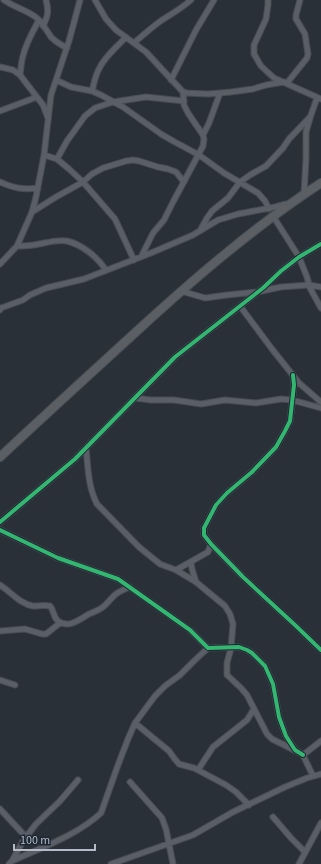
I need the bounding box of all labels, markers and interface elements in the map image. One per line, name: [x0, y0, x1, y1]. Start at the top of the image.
scale bar: [14, 826, 95, 852]
text: 100 m: [20, 832, 50, 849]

